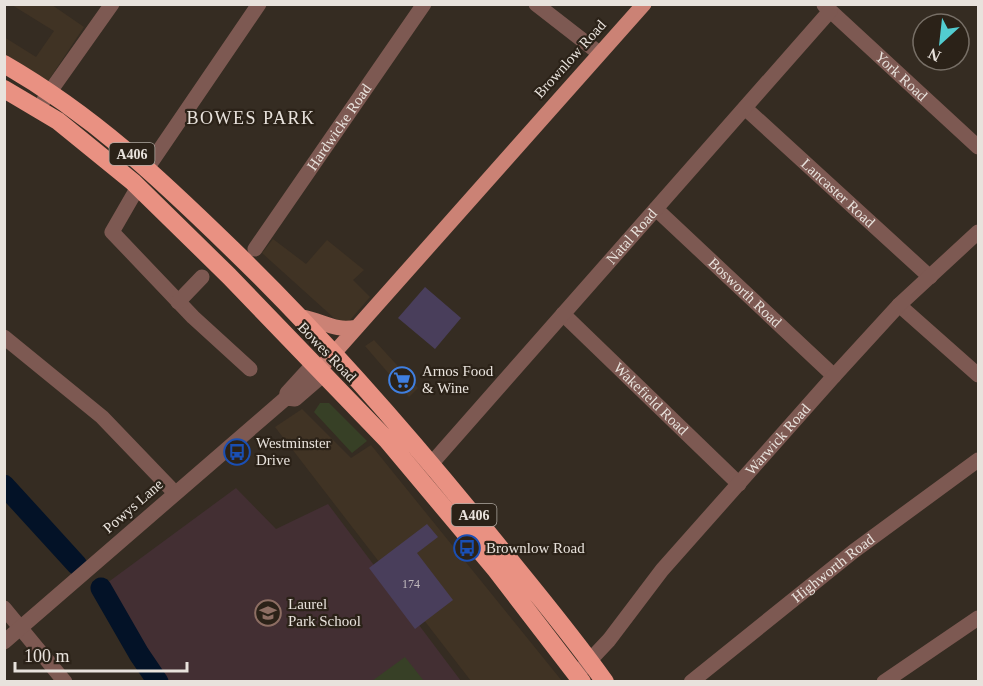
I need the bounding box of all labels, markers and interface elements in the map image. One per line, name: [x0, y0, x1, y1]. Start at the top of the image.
north arrow: [911, 12, 971, 72]
street label: Brownlow Road: [531, 17, 609, 101]
text: N: [925, 45, 943, 65]
street label: York Road: [872, 48, 931, 104]
street label: Hardwicke Road: [304, 81, 375, 173]
district label: BOWES PARK: [187, 108, 315, 128]
road number: A406: [110, 143, 154, 165]
street label: Lancaster Road: [798, 155, 878, 231]
street label: Natal Road: [603, 205, 660, 267]
street label: Bosworth Road: [705, 255, 785, 331]
street label: Bowes Road: [295, 319, 360, 385]
street label: Wakefield Road: [610, 359, 691, 438]
place label: Arnos Food & Wine: [422, 363, 494, 396]
supermarket icon: Arnos Food & Wine: [387, 365, 417, 395]
street label: Warwick Road: [742, 400, 814, 478]
place label: Westminster Drive: [256, 435, 331, 468]
bus stop icon: Westminster Drive: [222, 437, 252, 467]
street label: Powys Lane: [100, 476, 166, 536]
road number: A406: [452, 504, 496, 526]
street label: Highworth Road: [789, 531, 878, 606]
bus stop icon: Brownlow Road: [452, 533, 482, 563]
place label: Brownlow Road: [486, 540, 585, 556]
house number: 174: [402, 577, 420, 591]
place label: Laurel Park School: [288, 596, 361, 629]
school or university icon: Laurel Park School: [253, 598, 283, 628]
scale bar: [15, 635, 188, 673]
text: 100 m: [24, 646, 70, 666]

